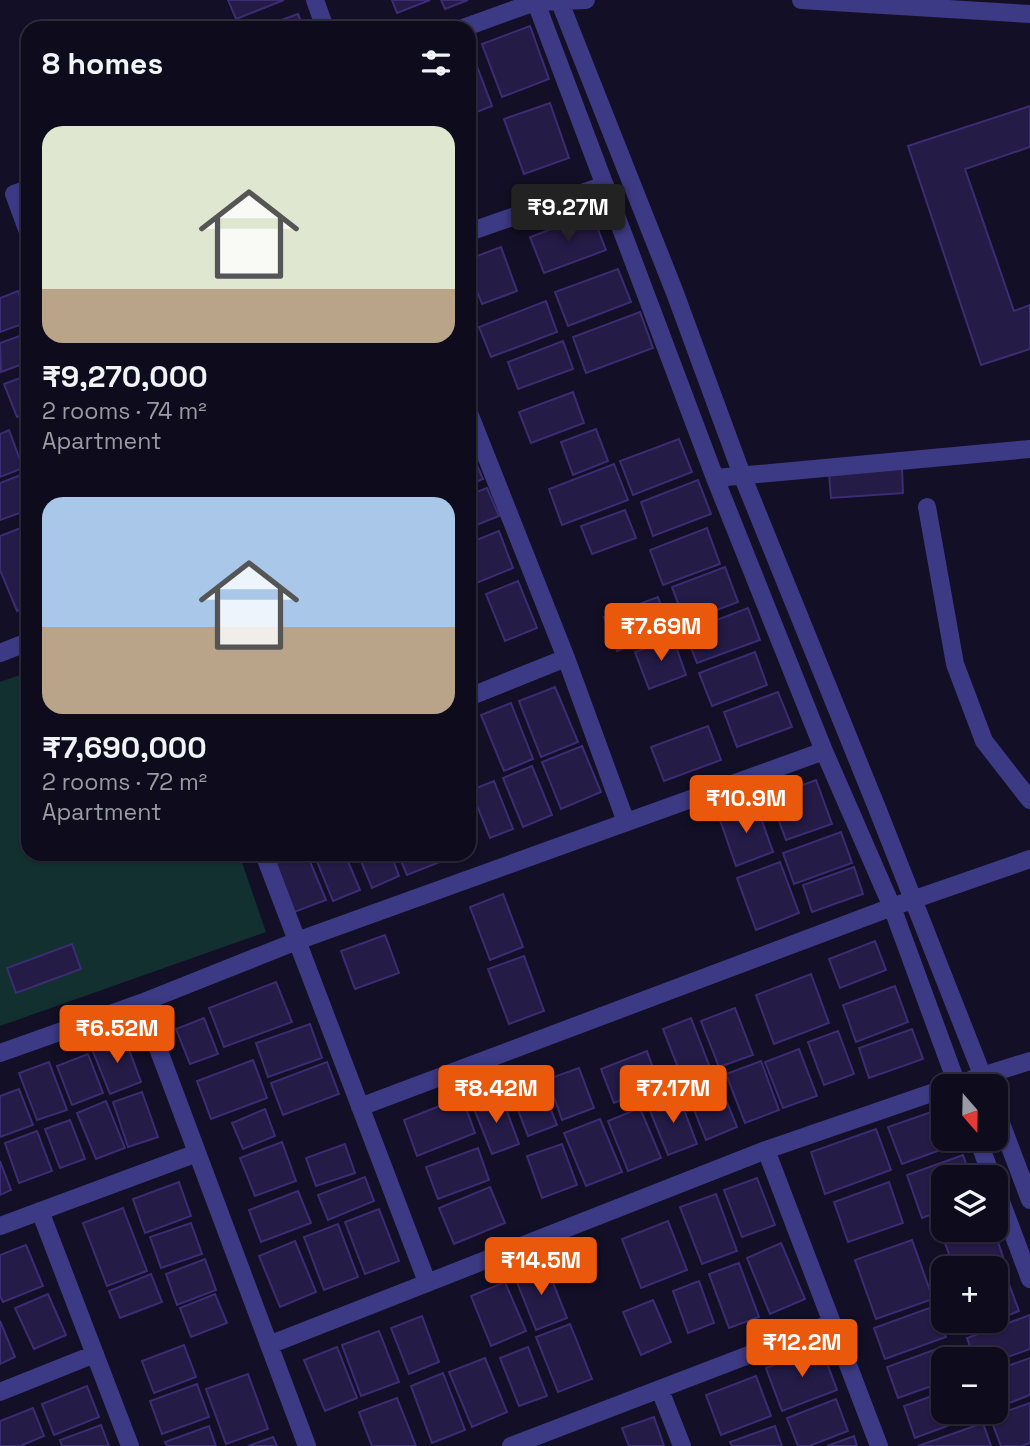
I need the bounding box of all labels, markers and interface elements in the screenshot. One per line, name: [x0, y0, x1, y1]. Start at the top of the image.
text: 8 homes: [42, 44, 163, 83]
icon: filters: [417, 44, 455, 82]
icon: home: [186, 171, 312, 297]
pin: ₹9.27M: [511, 184, 625, 244]
text: ₹9.27M: [527, 192, 609, 222]
text: ₹9,270,000: [42, 357, 208, 396]
text: 2 rooms · 74 m²: [42, 396, 207, 426]
text: Apartment: [42, 426, 162, 456]
icon: home: [186, 542, 312, 668]
pin: ₹7.69M: [604, 604, 718, 663]
text: ₹7.69M: [621, 611, 701, 641]
text: ₹7,690,000: [42, 728, 207, 767]
text: 2 rooms · 72 m²: [42, 767, 207, 797]
pin: ₹10.9M: [689, 776, 803, 835]
text: ₹10.9M: [706, 783, 786, 813]
text: Apartment: [42, 797, 162, 827]
pin: ₹6.52M: [60, 1006, 174, 1065]
text: ₹6.52M: [76, 1013, 158, 1043]
pin: ₹8.42M: [439, 1066, 553, 1125]
pin: ₹7.17M: [616, 1066, 730, 1125]
text: ₹8.42M: [454, 1073, 538, 1103]
text: ₹7.17M: [636, 1073, 710, 1103]
north arrow: [931, 1074, 1008, 1152]
map controls: [931, 1074, 1008, 1424]
button: layers: [931, 1165, 1008, 1242]
pin: ₹14.5M: [484, 1238, 598, 1297]
text: ₹14.5M: [501, 1245, 581, 1275]
button: +: [931, 1256, 1008, 1333]
pin: ₹12.2M: [745, 1320, 859, 1379]
text: ₹12.2M: [762, 1327, 842, 1357]
button: −: [931, 1347, 1008, 1424]

